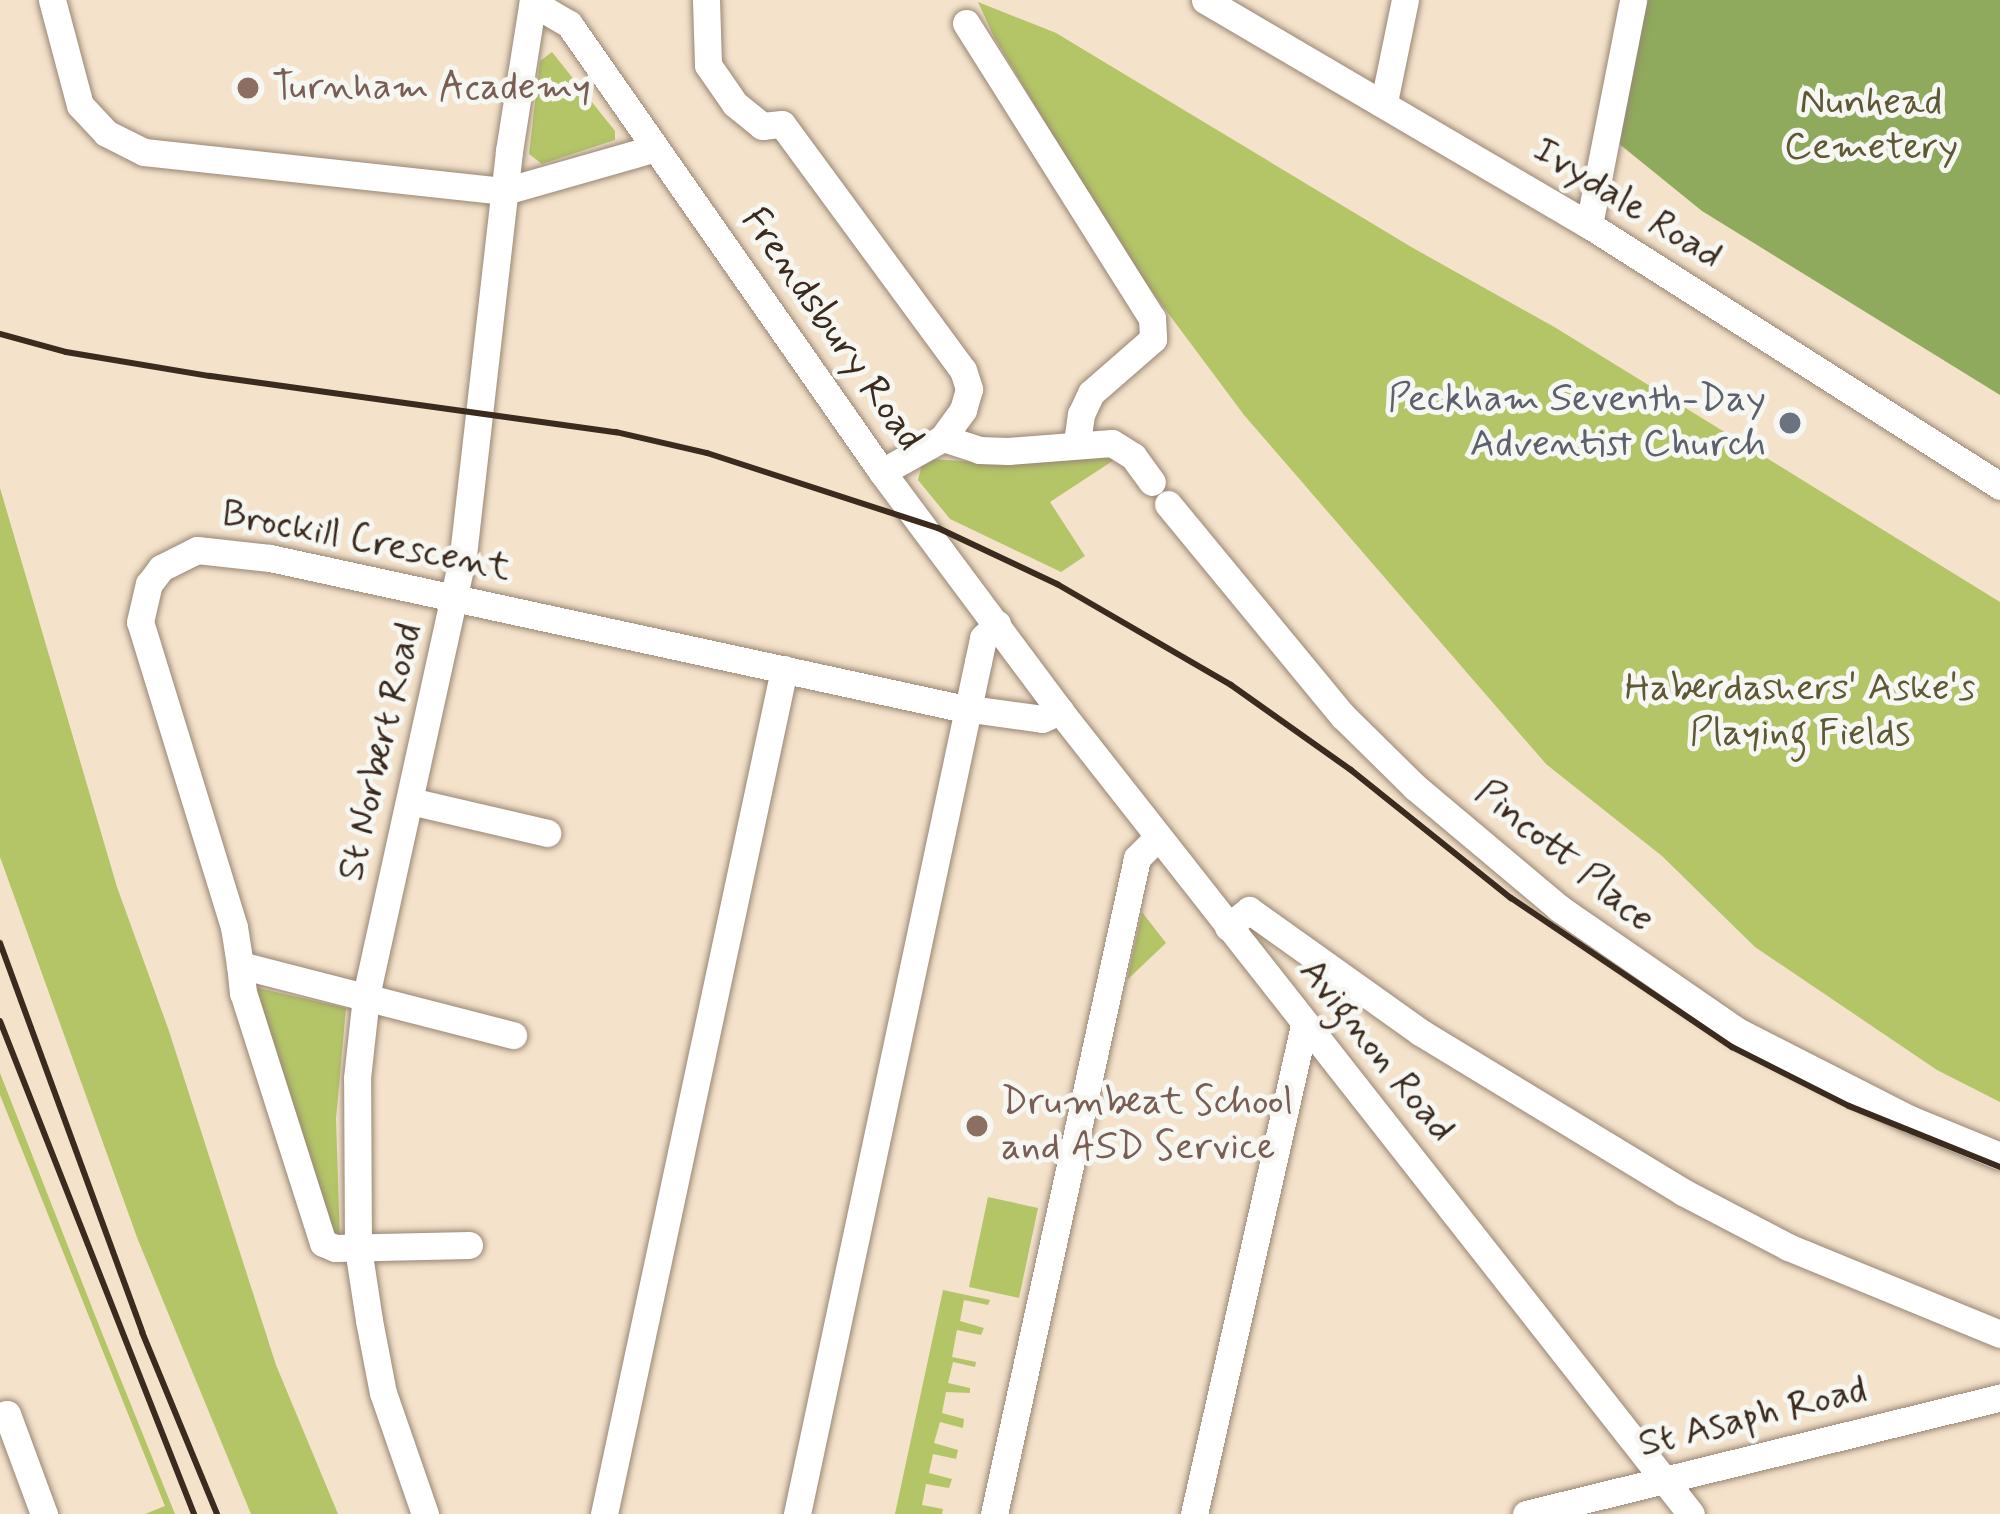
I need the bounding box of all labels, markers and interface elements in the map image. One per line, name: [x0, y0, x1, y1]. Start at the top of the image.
place label: Turnham Academy: [272, 65, 598, 111]
marker: Turnham Academy: [235, 75, 261, 101]
park label: Nunhead Cemetery: [1784, 81, 1958, 172]
street label: Ivydale Road: [1524, 127, 1730, 281]
street label: Frendsbury Road: [730, 200, 932, 460]
place label: Peckham Seventh-Day Adventist Church: [1378, 378, 1766, 469]
marker: Peckham Seventh-Day Adventist Church: [1777, 410, 1803, 436]
street label: Brockill Crescent: [224, 492, 508, 592]
street label: St Norbert Road: [329, 619, 433, 885]
park label: Haberdashers' Aske's Playing Fields: [1624, 667, 1976, 758]
street label: Pincott Place: [1465, 770, 1663, 944]
street label: Avignon Road: [1288, 950, 1464, 1152]
place label: Drumbeat School and ASD Service: [1001, 1081, 1295, 1172]
marker: Drumbeat School and ASD Service: [964, 1113, 990, 1139]
street label: St Asaph Road: [1635, 1367, 1871, 1469]

